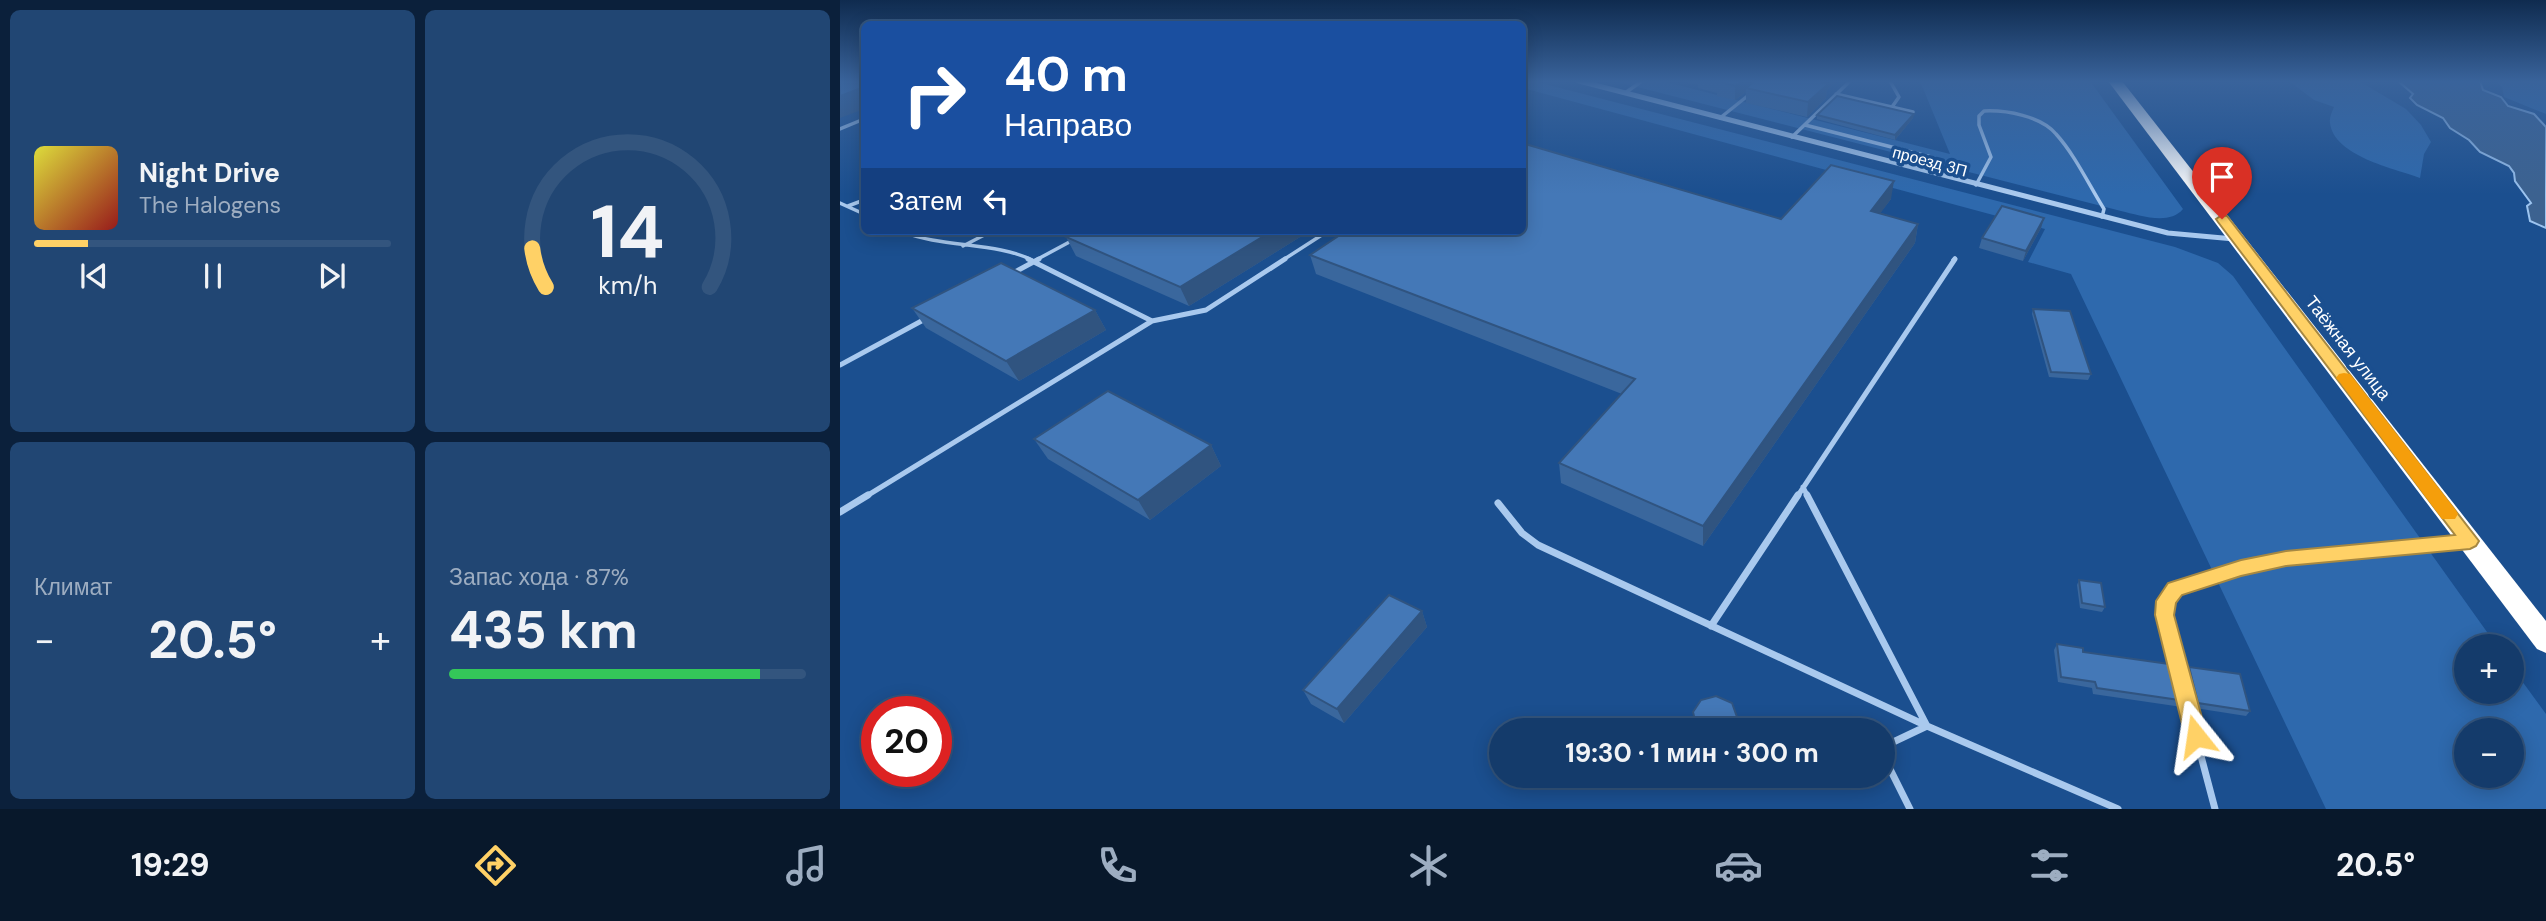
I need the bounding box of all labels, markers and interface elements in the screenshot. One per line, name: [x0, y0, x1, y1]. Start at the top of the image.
text: 40 m: [1004, 42, 1128, 106]
icon: right: [889, 49, 980, 140]
text: Направо: [1004, 104, 1132, 146]
street label: проезд 3П: [1890, 141, 1970, 182]
pin: [2192, 147, 2252, 219]
text: Night Drive: [139, 156, 280, 190]
icon: arrive: [2203, 158, 2241, 196]
icon: left: [977, 182, 1015, 220]
text: Затем: [889, 184, 963, 218]
text: 14: [591, 185, 664, 280]
text: The Halogens: [139, 190, 281, 220]
icon: previous: [75, 257, 113, 295]
icon: pause: [194, 257, 232, 295]
icon: next: [313, 257, 351, 295]
text: km/h: [598, 269, 657, 302]
street label: Таёжная улица: [2300, 291, 2397, 406]
text: Запас хода · 87%: [449, 562, 629, 592]
text: Климат: [34, 572, 112, 602]
text: 435 km: [449, 596, 638, 664]
text: 20.5°: [148, 606, 277, 674]
text: −: [34, 615, 55, 665]
text: +: [370, 615, 391, 665]
map controls: [2454, 634, 2524, 788]
button: +: [2454, 634, 2524, 704]
speed limit sign: 20: [861, 696, 952, 787]
position arrow: [2159, 699, 2233, 773]
button: −: [2454, 718, 2524, 788]
text: 19:30 · 1 мин · 300 m: [1565, 736, 1819, 770]
icon: directions: [471, 841, 520, 890]
icon: music: [782, 841, 831, 890]
icon: phone: [1093, 841, 1142, 890]
icon: climate: [1404, 841, 1453, 890]
icon: car: [1714, 841, 1763, 890]
icon: filters: [2025, 841, 2074, 890]
text: 19:29: [131, 844, 210, 886]
text: 20.5°: [2336, 844, 2415, 886]

